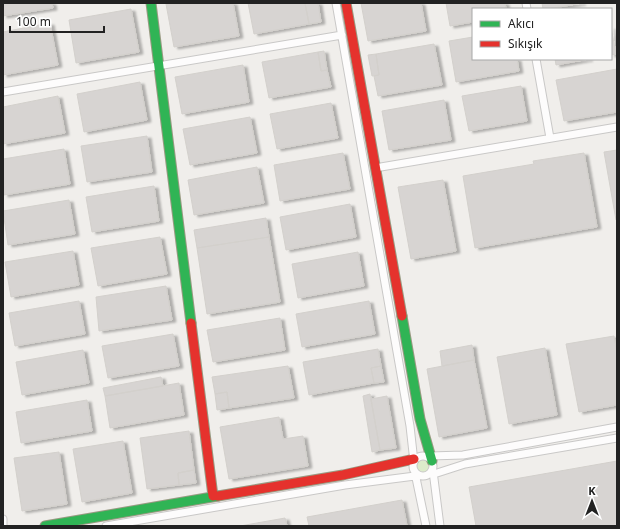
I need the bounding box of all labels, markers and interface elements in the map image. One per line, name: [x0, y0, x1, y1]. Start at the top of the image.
scale bar: [10, 8, 104, 34]
legend: [472, 8, 612, 60]
text: 100 m: [16, 13, 51, 30]
text: Akıcı: [508, 15, 534, 32]
text: Sıkışık: [508, 35, 543, 52]
north arrow: [572, 481, 612, 521]
text: K: [588, 483, 596, 498]

